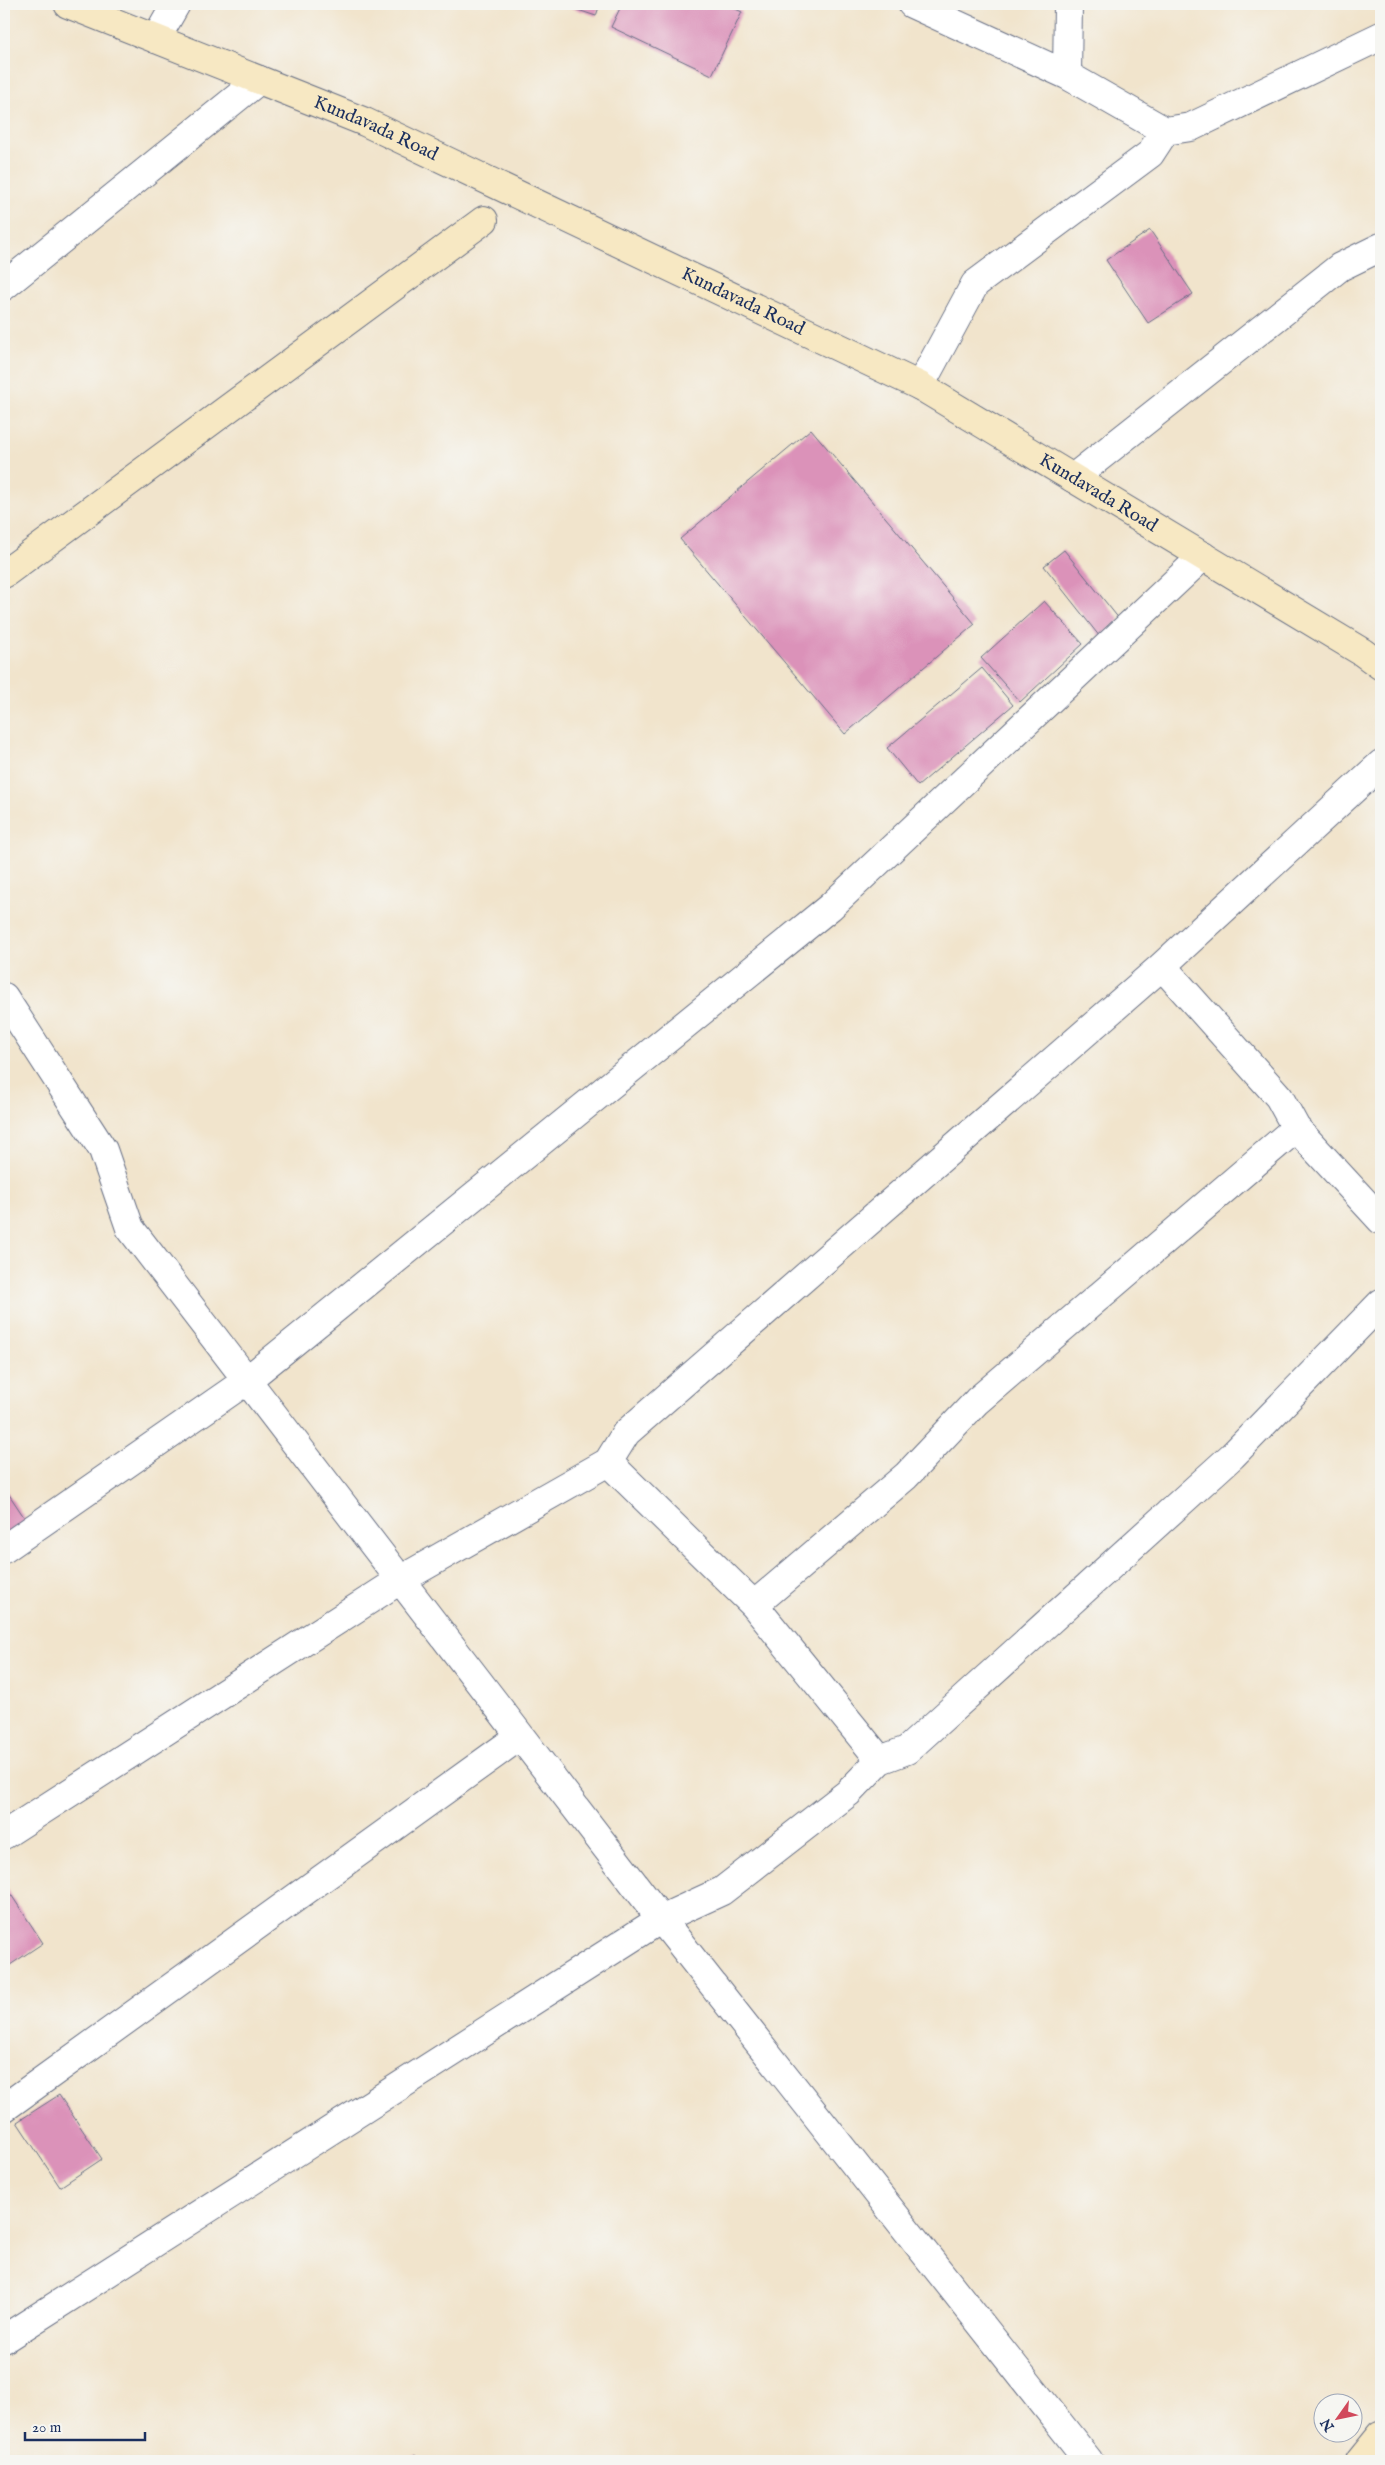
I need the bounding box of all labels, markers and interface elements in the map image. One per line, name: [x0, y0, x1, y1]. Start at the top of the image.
street label: Kundavada Road: [310, 91, 443, 167]
street label: Kundavada Road: [677, 262, 809, 342]
street label: Kundavada Road: [1035, 448, 1162, 538]
north arrow: [1312, 2392, 1362, 2442]
scale bar: [25, 2410, 145, 2442]
text: N: [1317, 2415, 1339, 2435]
text: 20 m: [32, 2418, 62, 2437]

